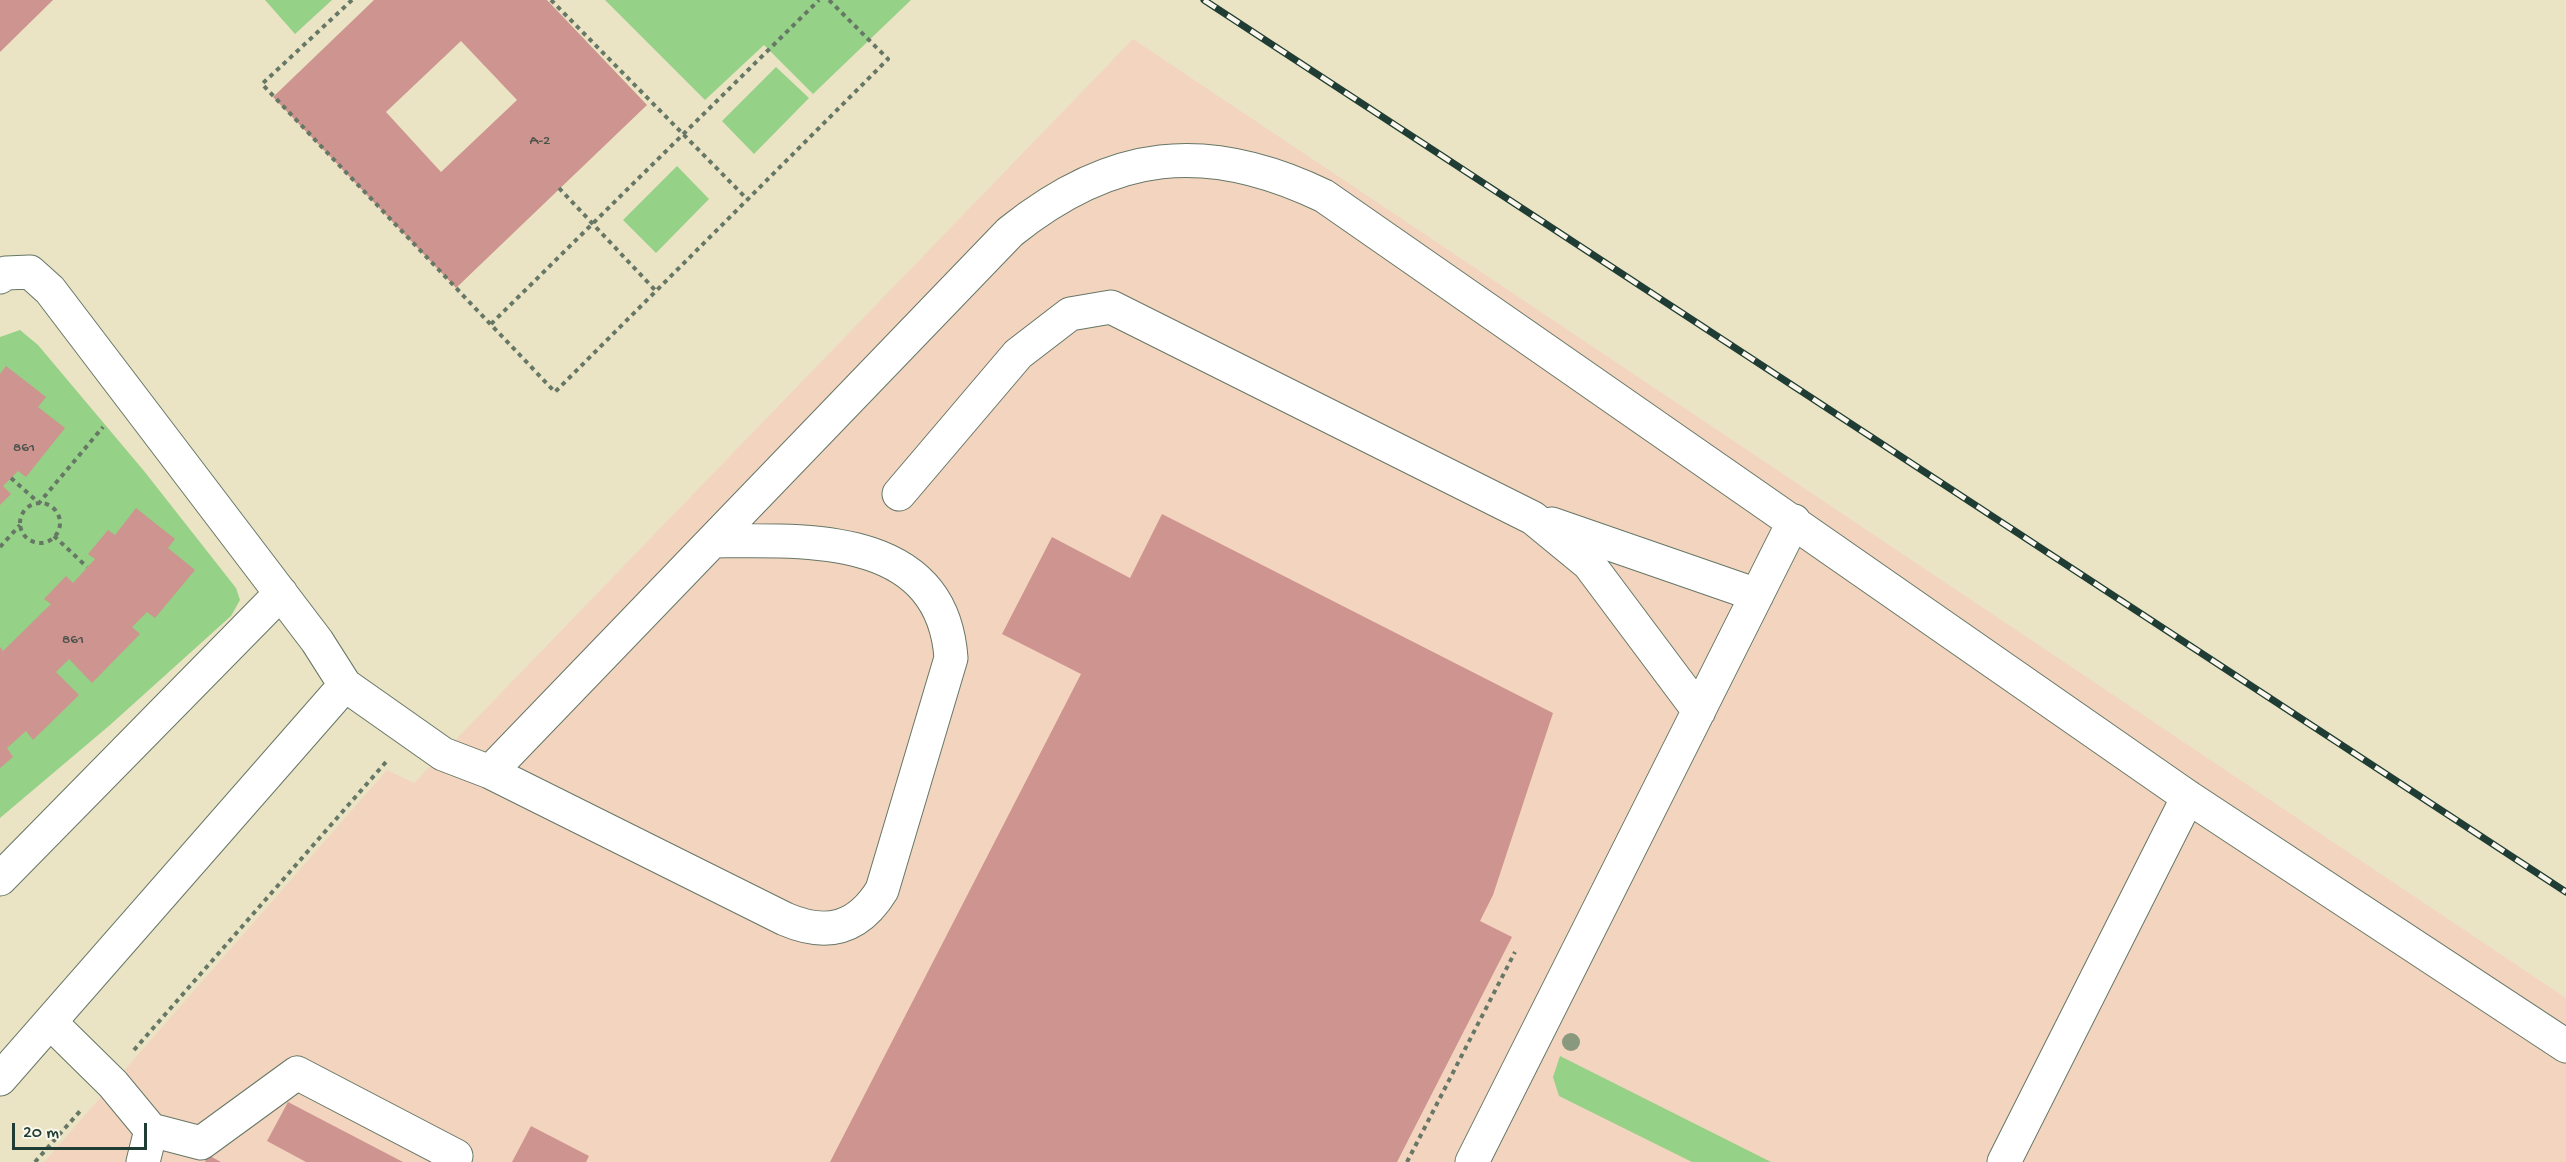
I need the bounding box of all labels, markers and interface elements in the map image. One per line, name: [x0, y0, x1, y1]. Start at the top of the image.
house number: A-2: [530, 133, 550, 151]
house number: 861: [13, 440, 35, 458]
house number: 861: [62, 632, 84, 650]
scale bar: [15, 1111, 150, 1149]
text: 20 m: [23, 1123, 59, 1144]

